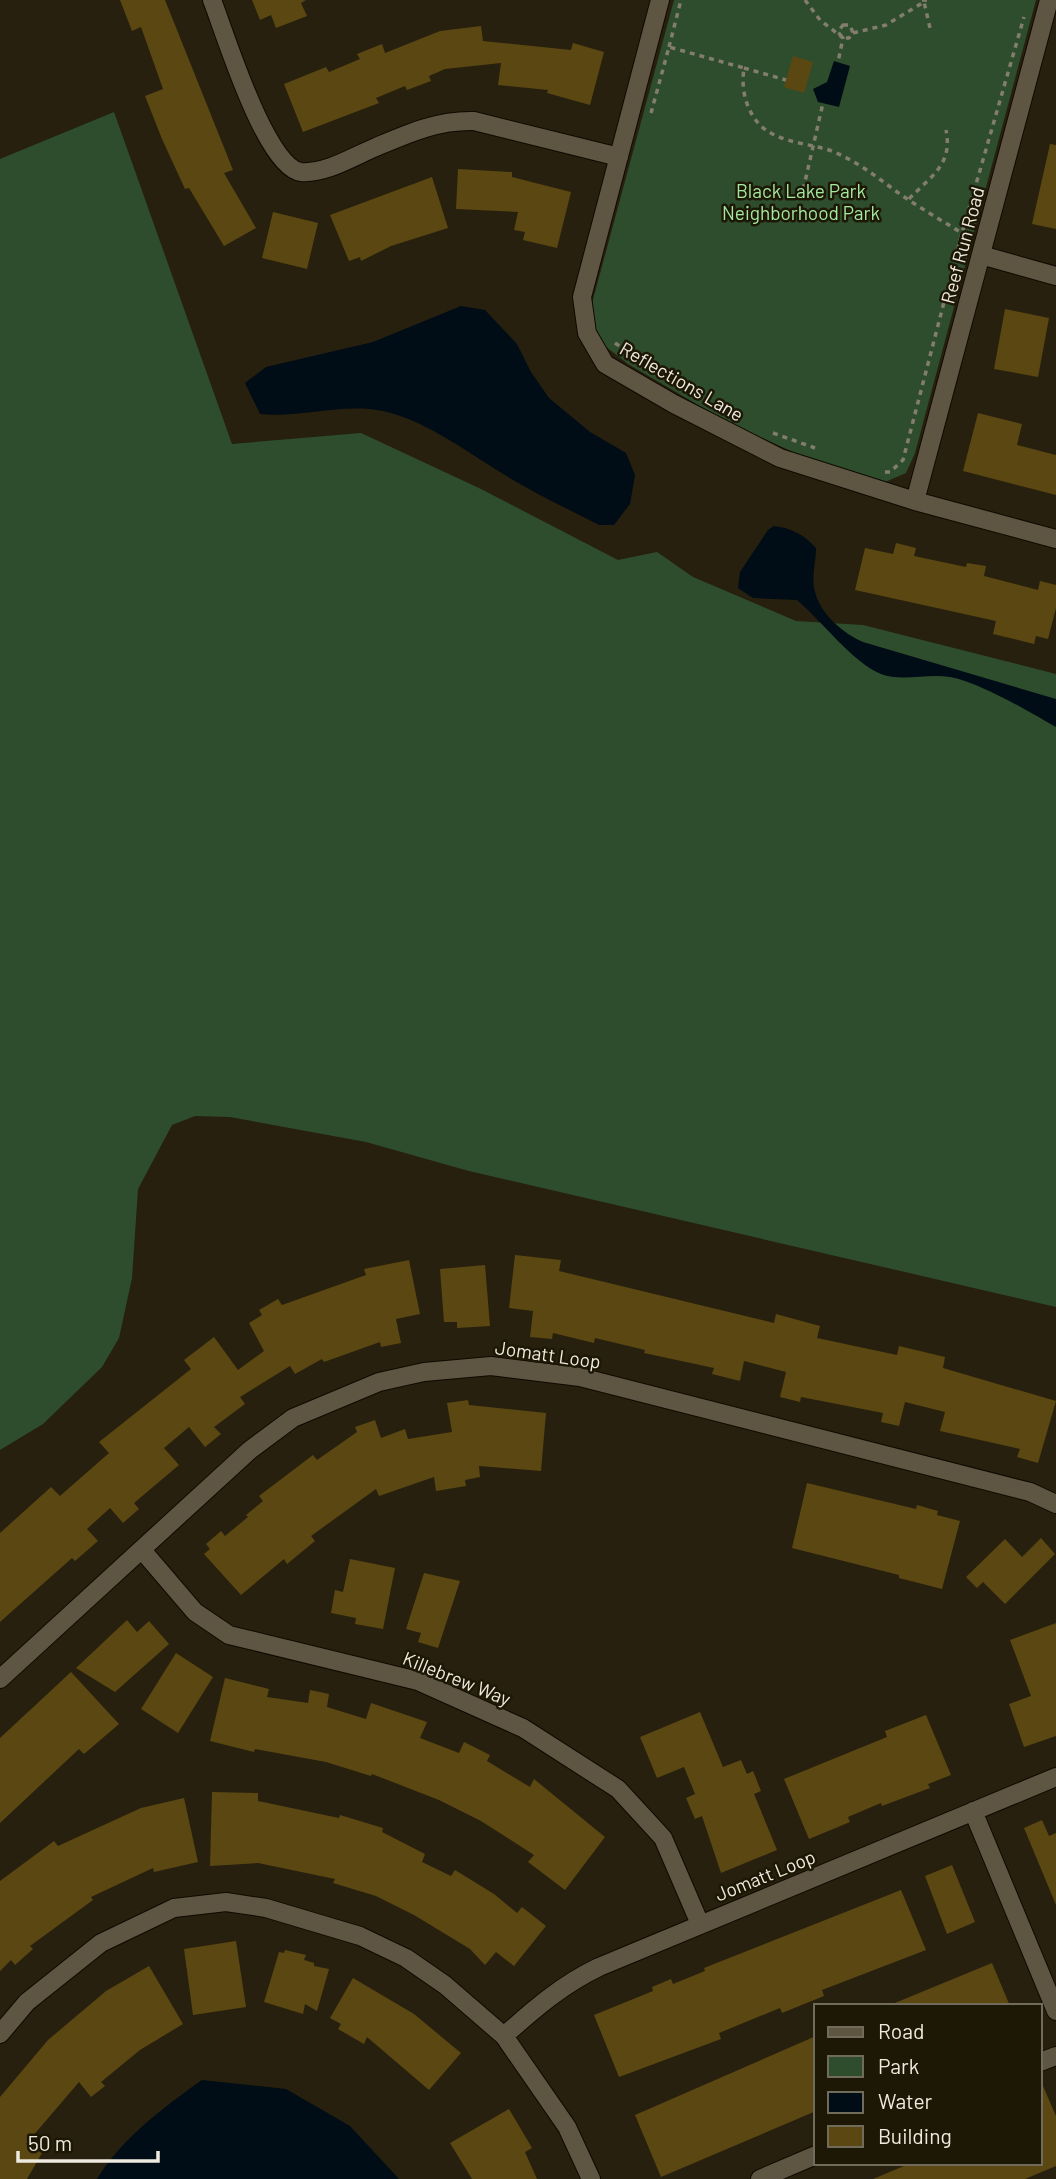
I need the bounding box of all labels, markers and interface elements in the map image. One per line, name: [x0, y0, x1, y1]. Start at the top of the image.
park label: Black Lake Park Neighborhood Park: [722, 179, 880, 224]
street label: Reef Run Road: [935, 184, 989, 306]
street label: Reflections Lane: [616, 336, 748, 426]
street label: Jomatt Loop: [494, 1335, 602, 1373]
street label: Killebrew Way: [400, 1646, 514, 1710]
street label: Jomatt Loop: [711, 1844, 819, 1906]
legend: [814, 2004, 1042, 2165]
text: Road: [878, 2018, 924, 2043]
text: Park: [878, 2053, 919, 2078]
text: Water: [878, 2088, 933, 2113]
scale bar: [18, 2120, 158, 2164]
text: Building: [878, 2123, 952, 2148]
text: 50 m: [28, 2130, 72, 2155]

